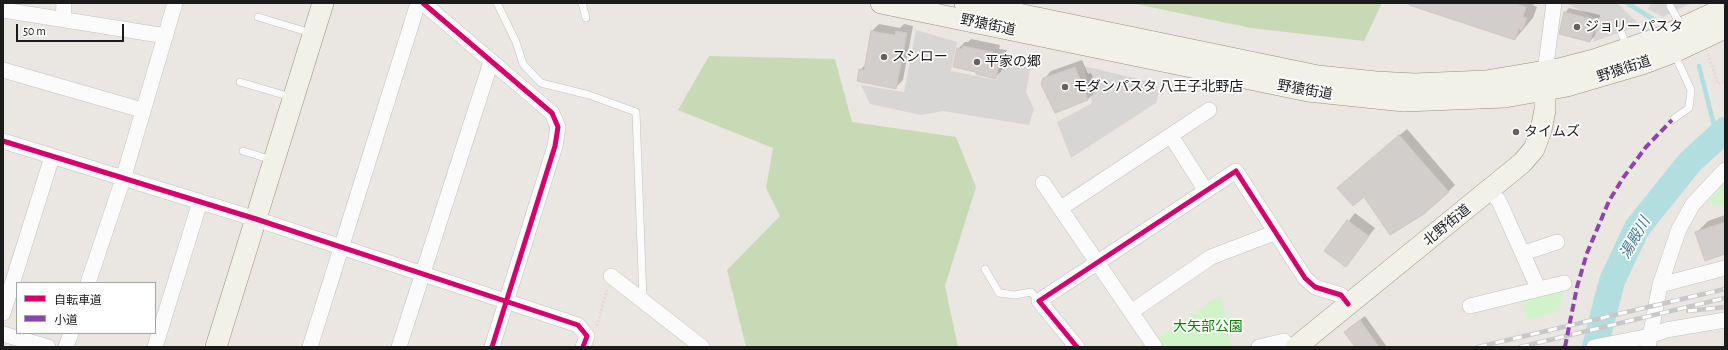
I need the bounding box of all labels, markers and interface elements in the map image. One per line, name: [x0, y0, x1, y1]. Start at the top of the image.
street label: 野猿街道: [959, 11, 1017, 39]
scale bar: [18, 16, 126, 42]
place label: ジョリーパスタ: [1585, 19, 1683, 35]
marker: ジョリーパスタ: [1572, 22, 1582, 32]
text: 50 m: [23, 25, 46, 37]
place label: スシロー: [892, 49, 948, 65]
marker: スシロー: [879, 52, 889, 62]
street label: 野猿街道: [1595, 52, 1653, 86]
place label: 平家の郷: [985, 54, 1041, 70]
marker: 平家の郷: [972, 57, 982, 67]
street label: 野猿街道: [1276, 77, 1334, 103]
place label: モダンパスタ 八王子北野店: [1073, 79, 1243, 95]
marker: モダンパスタ 八王子北野店: [1060, 82, 1070, 92]
place label: タイムズ: [1524, 124, 1580, 140]
marker: タイムズ: [1511, 127, 1521, 137]
street label: 北野街道: [1420, 201, 1474, 249]
water label: 湯殿川: [1616, 214, 1654, 262]
legend: [16, 282, 156, 334]
text: 自転車道: [54, 294, 102, 306]
text: 小道: [54, 314, 78, 326]
park label: 大矢部公園: [1173, 319, 1243, 335]

